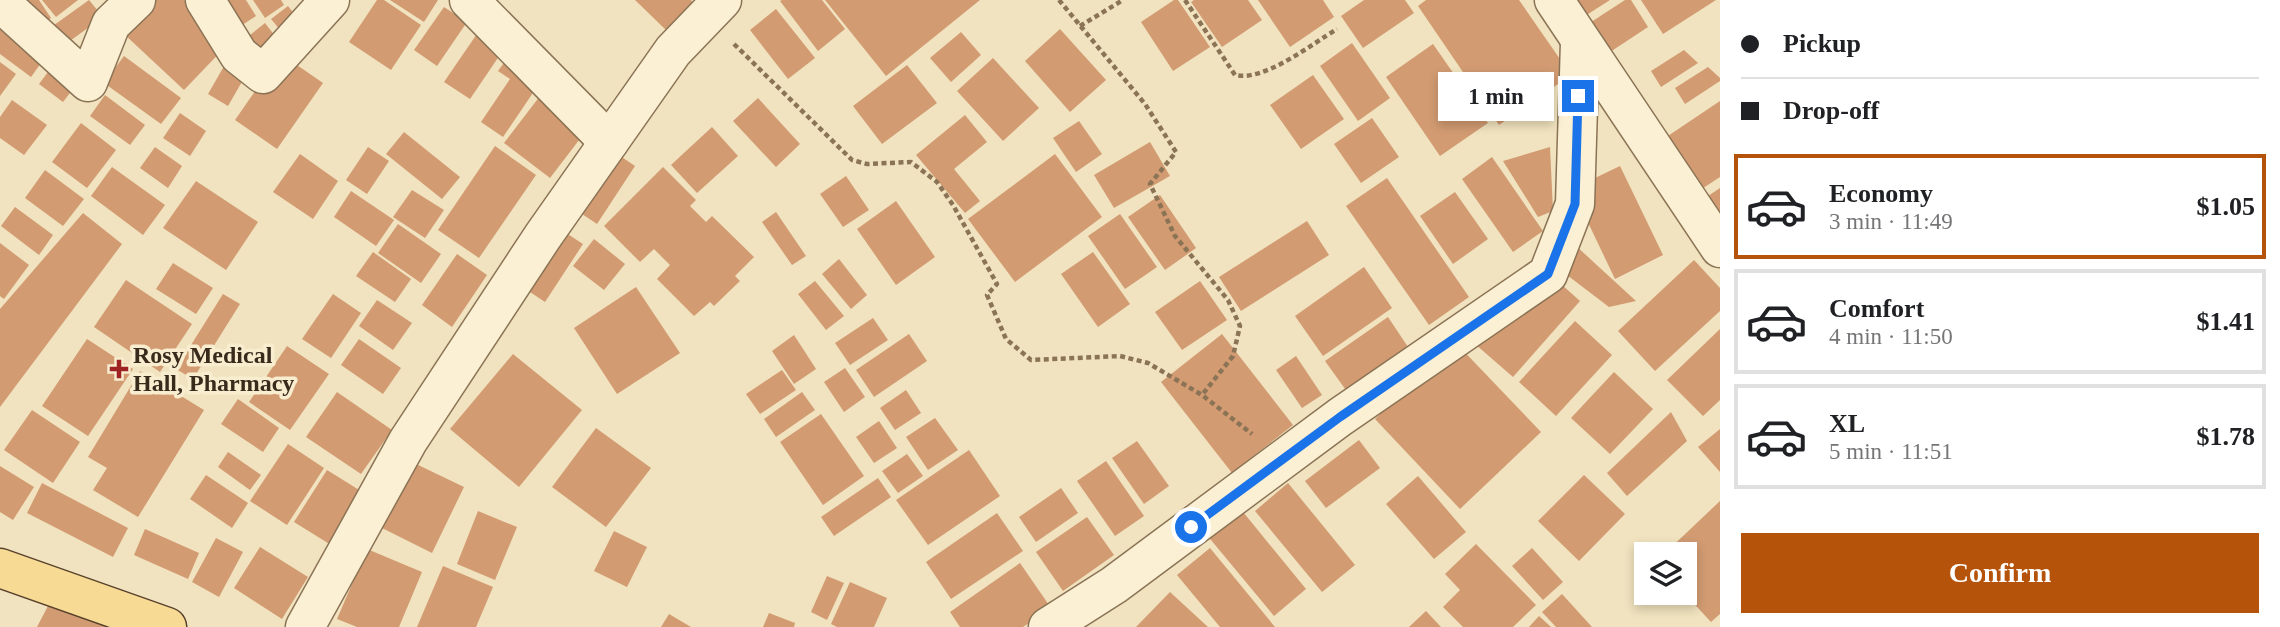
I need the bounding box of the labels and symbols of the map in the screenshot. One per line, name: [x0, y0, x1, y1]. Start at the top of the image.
callout: 1 min: [1438, 72, 1554, 120]
route end: [1562, 80, 1594, 112]
place label: Rosy Medical Hall, Pharmacy: [133, 342, 294, 396]
marker: Rosy Medical Hall, Pharmacy: [111, 361, 127, 377]
route start: [1175, 511, 1207, 543]

